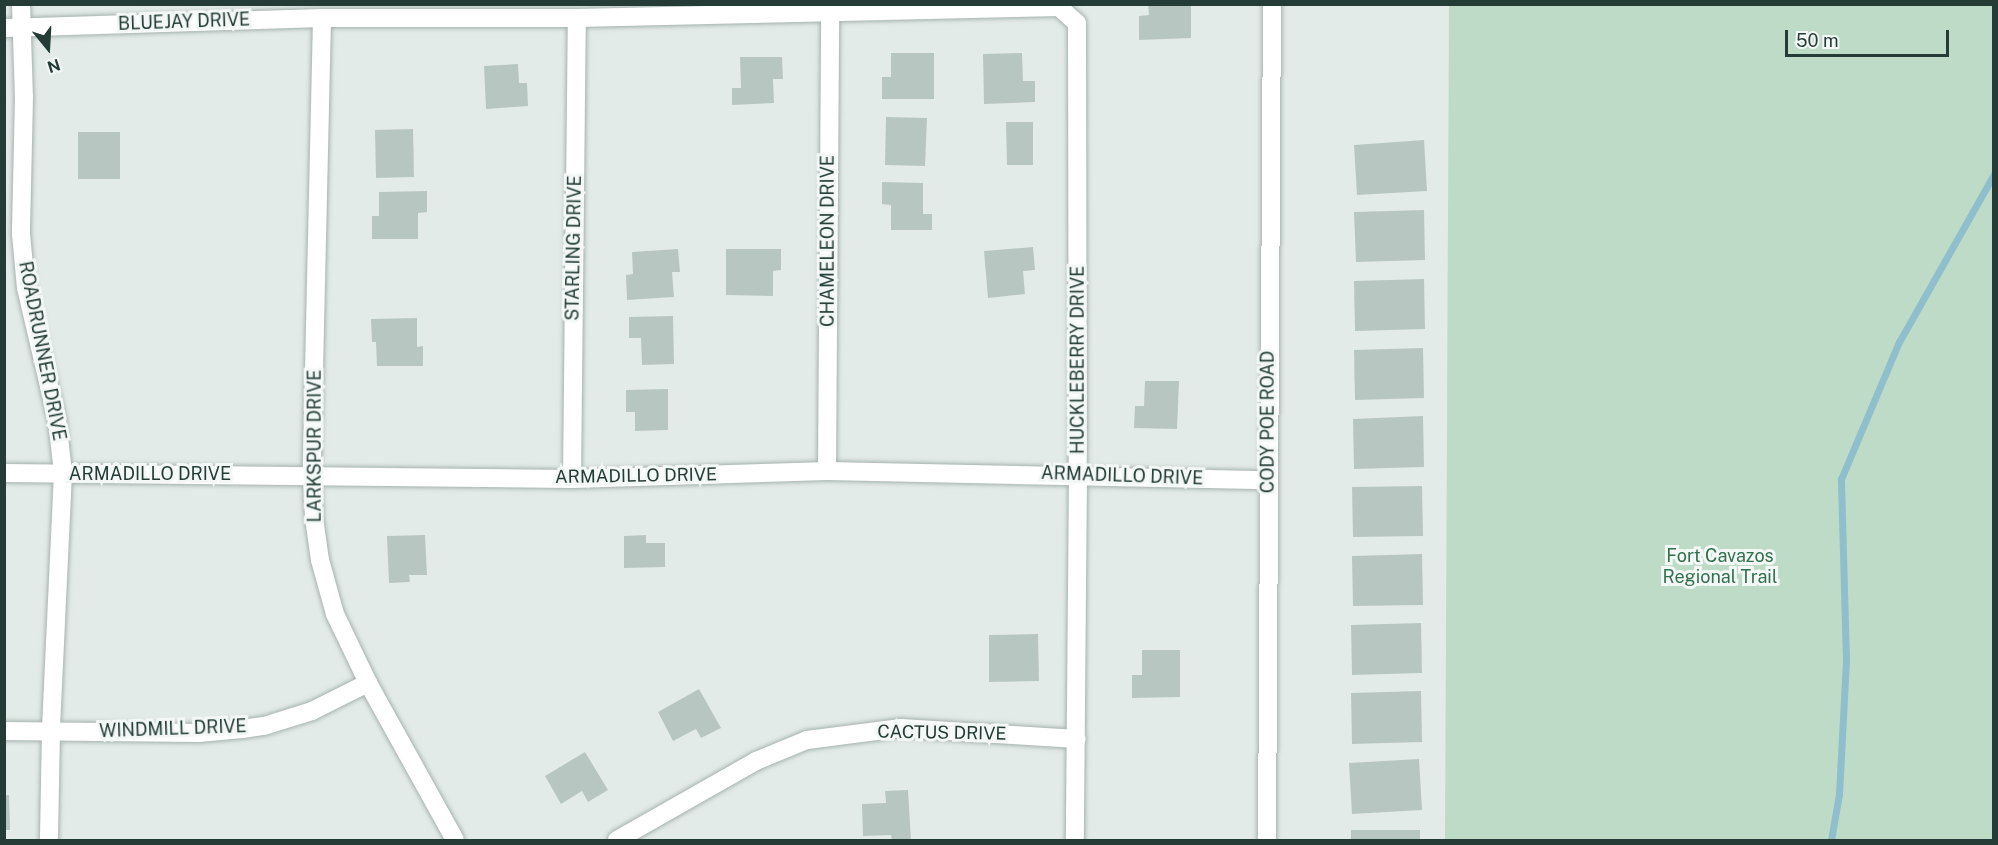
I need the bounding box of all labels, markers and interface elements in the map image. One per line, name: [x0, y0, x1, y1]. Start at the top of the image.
street label: BLUEJAY DRIVE: [117, 9, 251, 35]
north arrow: [18, 18, 78, 78]
scale bar: [1788, 18, 1952, 56]
text: 50 m: [1796, 30, 1839, 51]
text: N: [45, 55, 63, 77]
street label: CHAMELEON DRIVE: [817, 155, 839, 327]
street label: STARLING DRIVE: [562, 175, 586, 321]
street label: ROADRUNNER DRIVE: [14, 259, 70, 443]
street label: HUCKLEBERRY DRIVE: [1067, 266, 1089, 454]
street label: CODY POE ROAD: [1257, 351, 1279, 493]
street label: LARKSPUR DRIVE: [304, 369, 326, 523]
street label: ARMADILLO DRIVE: [1041, 462, 1203, 490]
street label: ARMADILLO DRIVE: [69, 463, 231, 485]
street label: ARMADILLO DRIVE: [555, 464, 717, 488]
park label: Fort Cavazos Regional Trail: [1663, 546, 1777, 588]
street label: WINDMILL DRIVE: [99, 716, 247, 742]
street label: CACTUS DRIVE: [877, 721, 1007, 745]

